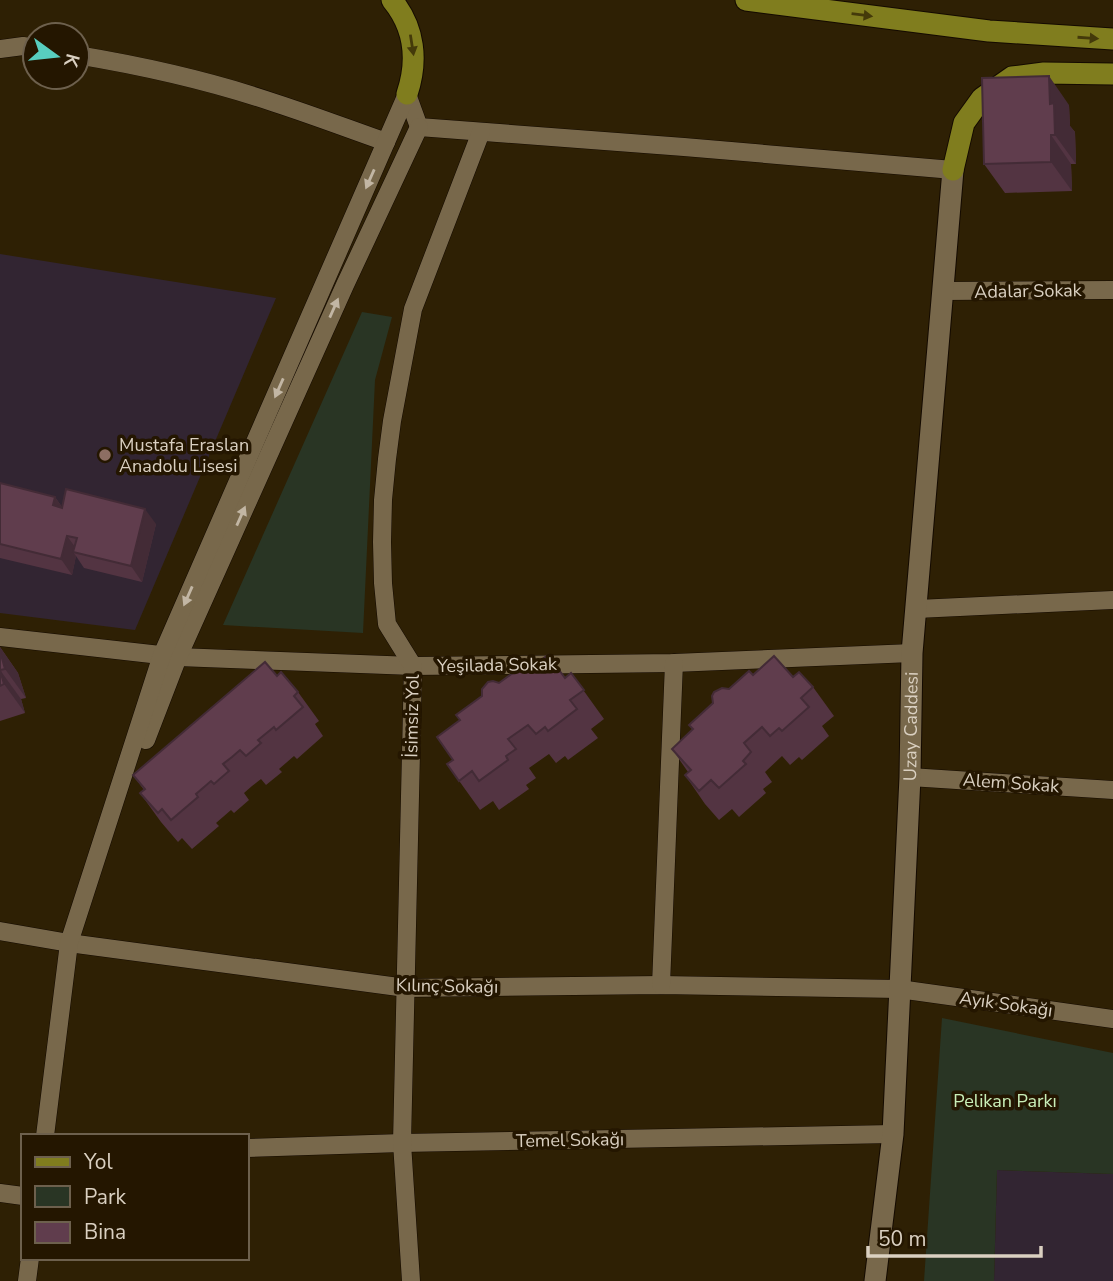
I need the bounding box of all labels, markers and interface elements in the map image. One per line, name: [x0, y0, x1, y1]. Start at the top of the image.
one-way arrow: [851, 9, 873, 20]
north arrow: [21, 21, 91, 91]
one-way arrow: [1078, 32, 1100, 43]
one-way arrow: [407, 34, 418, 56]
text: K: [57, 51, 86, 71]
one-way arrow: [364, 169, 375, 190]
street label: Adalar Sokak: [974, 278, 1083, 304]
one-way arrow: [328, 298, 340, 318]
one-way arrow: [273, 378, 285, 398]
place label: Mustafa Eraslan Anadolu Lisesi: [119, 433, 249, 478]
marker: Mustafa Eraslan Anadolu Lisesi: [97, 447, 113, 463]
one-way arrow: [235, 506, 247, 526]
one-way arrow: [182, 586, 193, 607]
street label: Yeşilada Sokak: [436, 652, 558, 678]
street label: Uzay Caddesi: [898, 672, 924, 781]
street label: İsimsiz Yol: [399, 673, 425, 758]
street label: Alem Sokak: [962, 768, 1061, 798]
street label: Kılınç Sokağı: [396, 973, 498, 999]
street label: Ayık Sokağı: [958, 986, 1054, 1022]
park label: Pelikan Parkı: [953, 1089, 1057, 1113]
street label: Temel Sokağı: [516, 1127, 624, 1153]
legend: [21, 1134, 248, 1260]
text: Yol: [83, 1148, 114, 1176]
text: Park: [84, 1183, 126, 1211]
scale bar: [868, 1214, 1041, 1258]
text: Bina: [84, 1218, 126, 1246]
text: 50 m: [878, 1225, 927, 1253]

